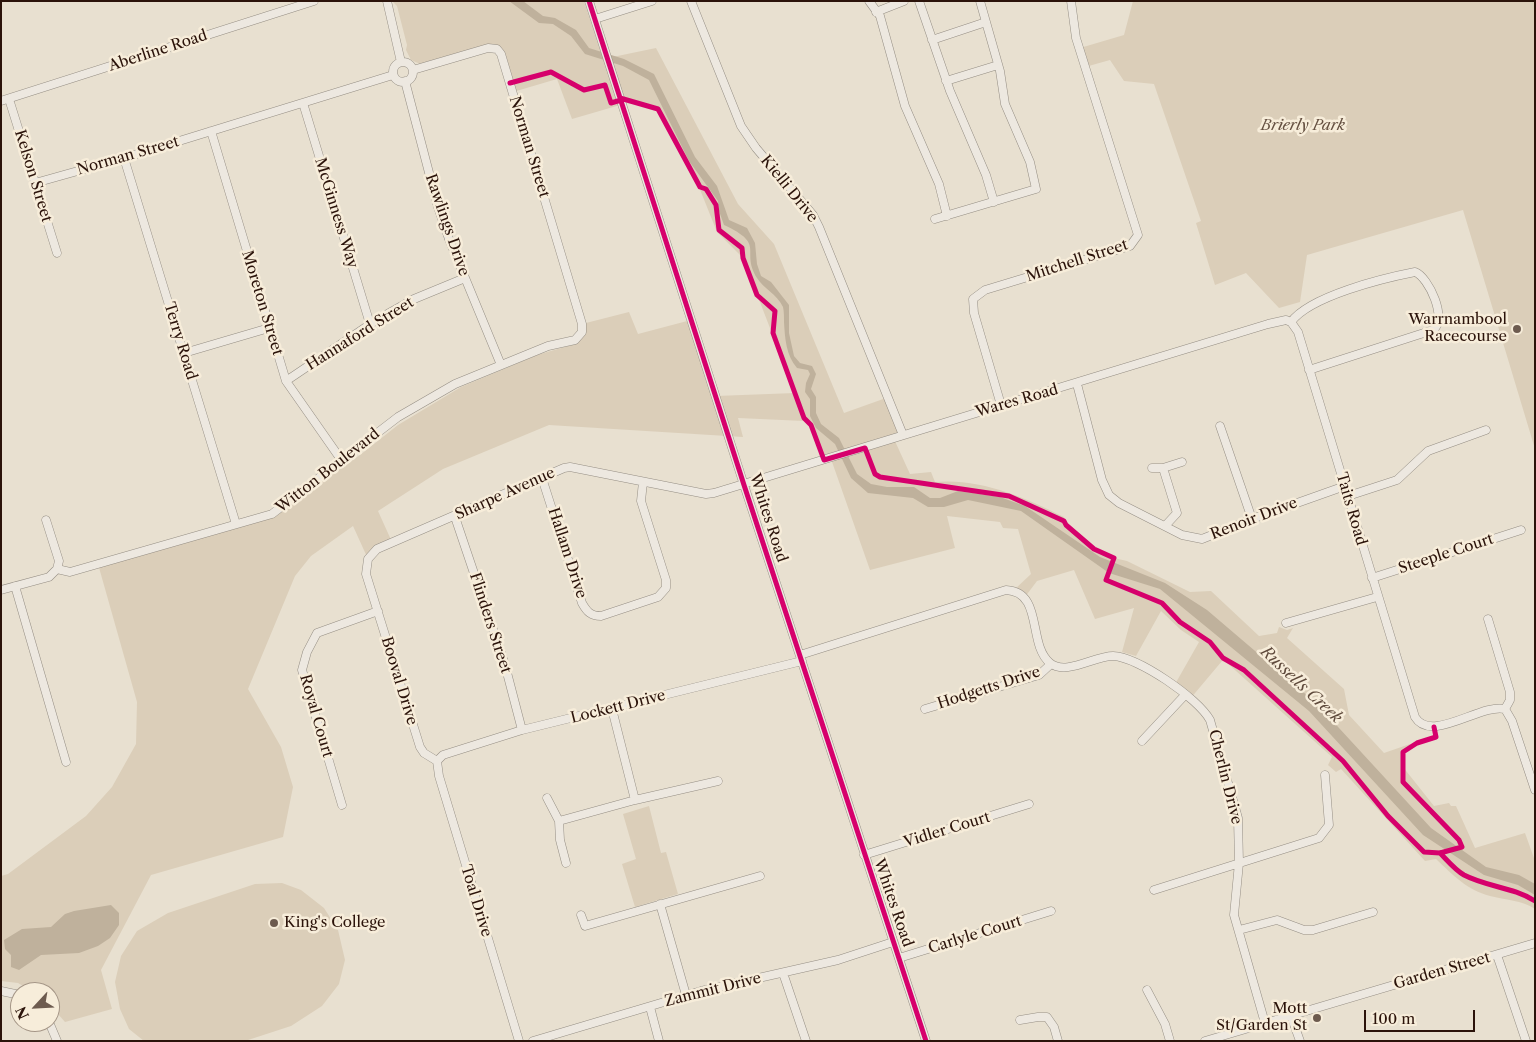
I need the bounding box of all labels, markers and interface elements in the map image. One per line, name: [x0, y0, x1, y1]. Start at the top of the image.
street label: Aberline Road: [106, 27, 210, 75]
street label: Norman Street: [505, 94, 553, 200]
park label: Brierly Park: [1261, 117, 1345, 135]
street label: Kelson Street: [10, 128, 56, 224]
street label: Norman Street: [75, 133, 181, 179]
street label: Kielli Drive: [756, 152, 822, 226]
street label: McGinness Way: [311, 156, 361, 270]
street label: Rawlings Drive: [421, 172, 473, 278]
street label: Mitchell Street: [1024, 236, 1130, 286]
street label: Moreton Street: [237, 248, 287, 358]
street label: Hannaford Street: [303, 294, 417, 374]
street label: Terry Road: [160, 300, 200, 382]
place label: Warrnambool Racecourse: [1408, 311, 1507, 346]
marker: Warrnambool Racecourse: [1511, 323, 1523, 335]
street label: Wares Road: [974, 381, 1060, 421]
street label: Witton Boulevard: [273, 425, 383, 517]
street label: Sharpe Avenue: [452, 464, 558, 524]
street label: Taits Road: [1332, 470, 1370, 548]
street label: Whites Road: [745, 471, 791, 565]
street label: Renoir Drive: [1208, 494, 1300, 544]
street label: Hallam Drive: [544, 505, 590, 601]
street label: Steeple Court: [1396, 530, 1496, 578]
street label: Flinders Street: [465, 570, 515, 676]
street label: Booval Drive: [377, 635, 421, 727]
water label: Russells Creek: [1256, 642, 1346, 728]
street label: Hodgetts Drive: [935, 663, 1043, 713]
street label: Royal Court: [296, 672, 336, 760]
street label: Lockett Drive: [569, 687, 667, 727]
street label: Cherlin Drive: [1205, 728, 1245, 826]
street label: Vidler Court: [902, 808, 992, 852]
street label: Whites Road: [869, 857, 917, 949]
street label: Toal Drive: [457, 863, 495, 939]
street label: Carlyle Court: [926, 912, 1024, 958]
place label: King's College: [284, 914, 386, 932]
marker: King's College: [268, 917, 280, 929]
street label: Garden Street: [1392, 949, 1492, 993]
street label: Zammit Drive: [663, 969, 763, 1011]
north arrow: [10, 982, 60, 1032]
place label: Mott St/Garden St: [1216, 1000, 1307, 1035]
scale bar: [1366, 1000, 1477, 1032]
text: N: [12, 1004, 33, 1022]
text: 100 m: [1372, 1009, 1415, 1028]
marker: Mott St/Garden St: [1311, 1012, 1323, 1024]

